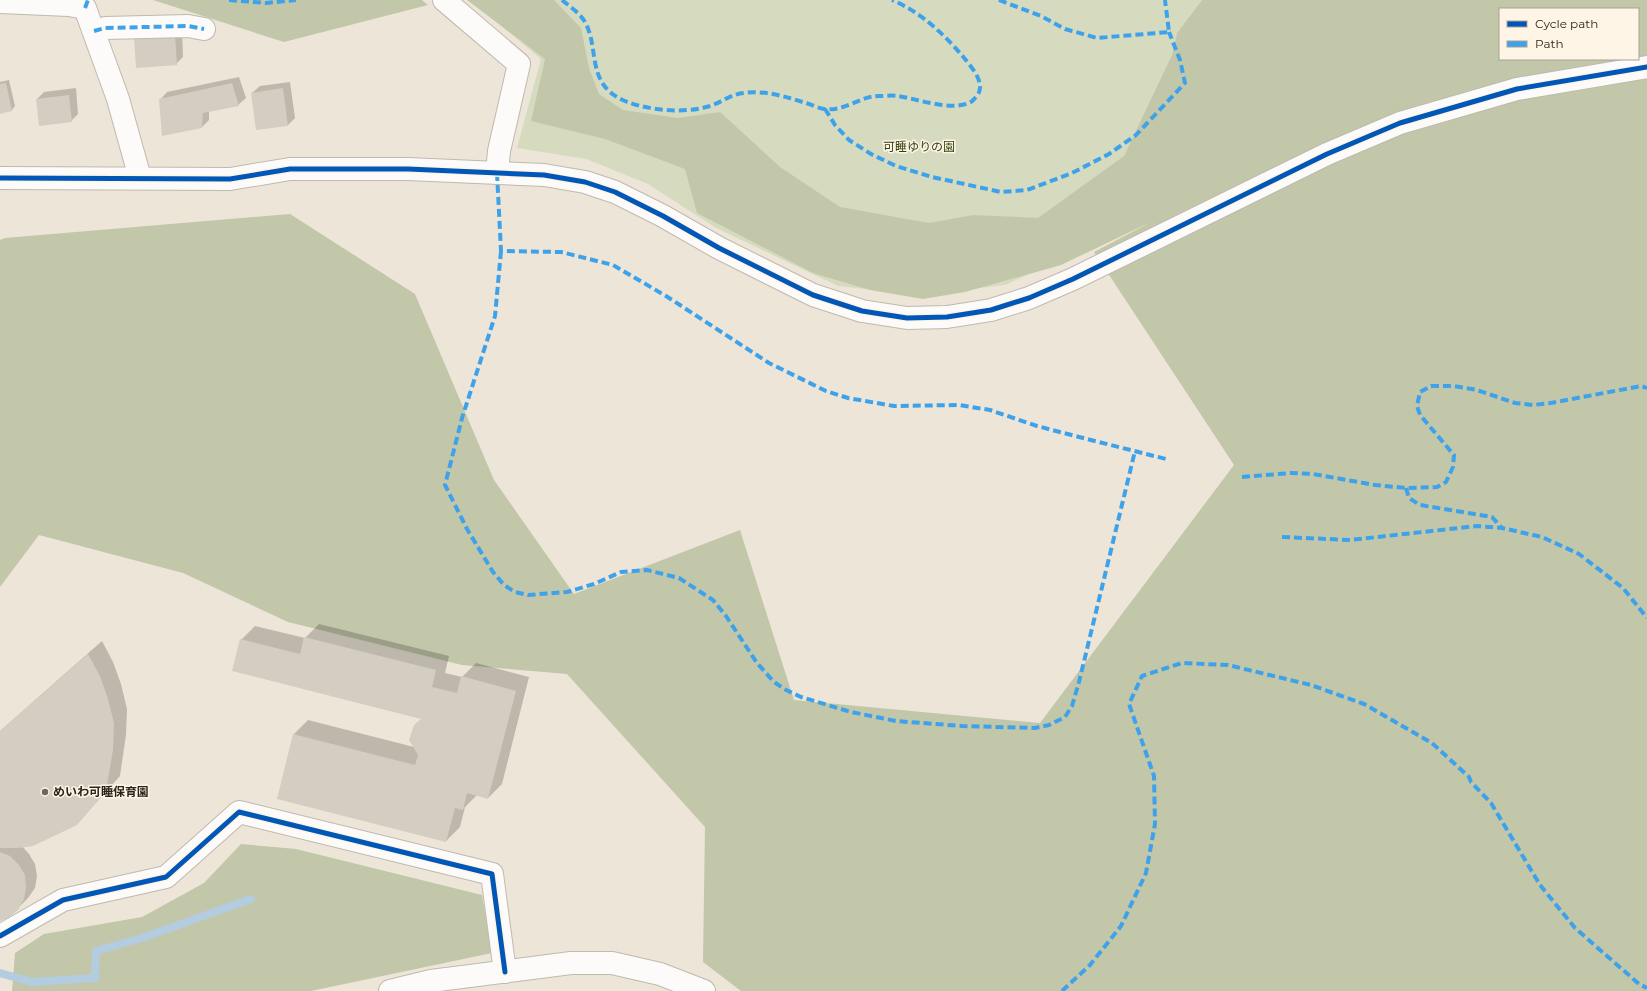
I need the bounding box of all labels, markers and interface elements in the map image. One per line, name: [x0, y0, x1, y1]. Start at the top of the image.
legend: [1499, 8, 1639, 60]
text: Cycle path: [1535, 16, 1598, 31]
text: Path: [1535, 36, 1564, 51]
park label: 可睡ゆりの園: [883, 139, 955, 154]
place label: めいわ可睡保育園: [53, 784, 149, 799]
marker: めいわ可睡保育園: [40, 787, 50, 797]

